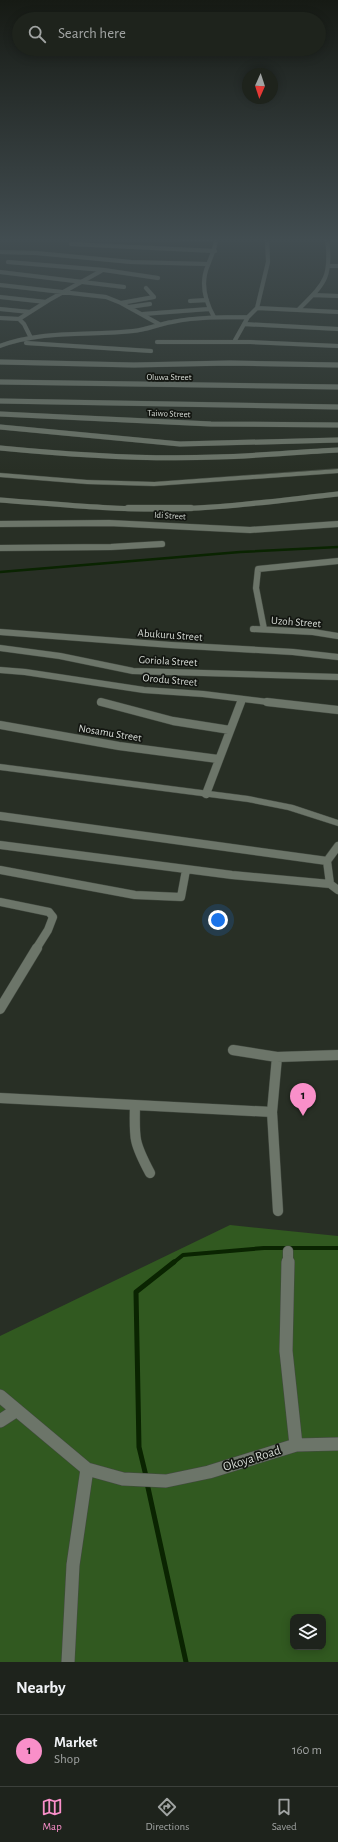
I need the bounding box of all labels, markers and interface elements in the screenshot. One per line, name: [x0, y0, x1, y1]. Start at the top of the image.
search box: [12, 12, 326, 56]
icon: search: [26, 23, 48, 45]
text: Search here: [58, 26, 126, 41]
north arrow: [242, 68, 278, 104]
street label: Oluwa Street: [146, 373, 192, 382]
street label: Taiwo Street: [147, 409, 191, 419]
street label: Idi Street: [154, 511, 186, 521]
street label: Uzoh Street: [271, 615, 322, 629]
street label: Abukuru Street: [137, 627, 203, 643]
street label: Goriola Street: [138, 654, 198, 668]
street label: Orodu Street: [142, 672, 198, 688]
street label: Nosamu Street: [78, 723, 143, 744]
your location: [208, 910, 228, 930]
pin: 1: [290, 1083, 316, 1116]
street label: Okoya Road: [222, 1444, 283, 1474]
map controls: [290, 1614, 326, 1650]
button: layers: [290, 1614, 326, 1650]
text: Nearby: [16, 1679, 66, 1696]
text: Market: [54, 1735, 97, 1750]
text: 1: [27, 1744, 31, 1757]
text: 160 m: [292, 1744, 322, 1757]
text: Shop: [54, 1753, 80, 1766]
tab: Map: [41, 1796, 63, 1833]
tab: Directions: [145, 1796, 189, 1833]
tab: Saved: [272, 1796, 297, 1833]

